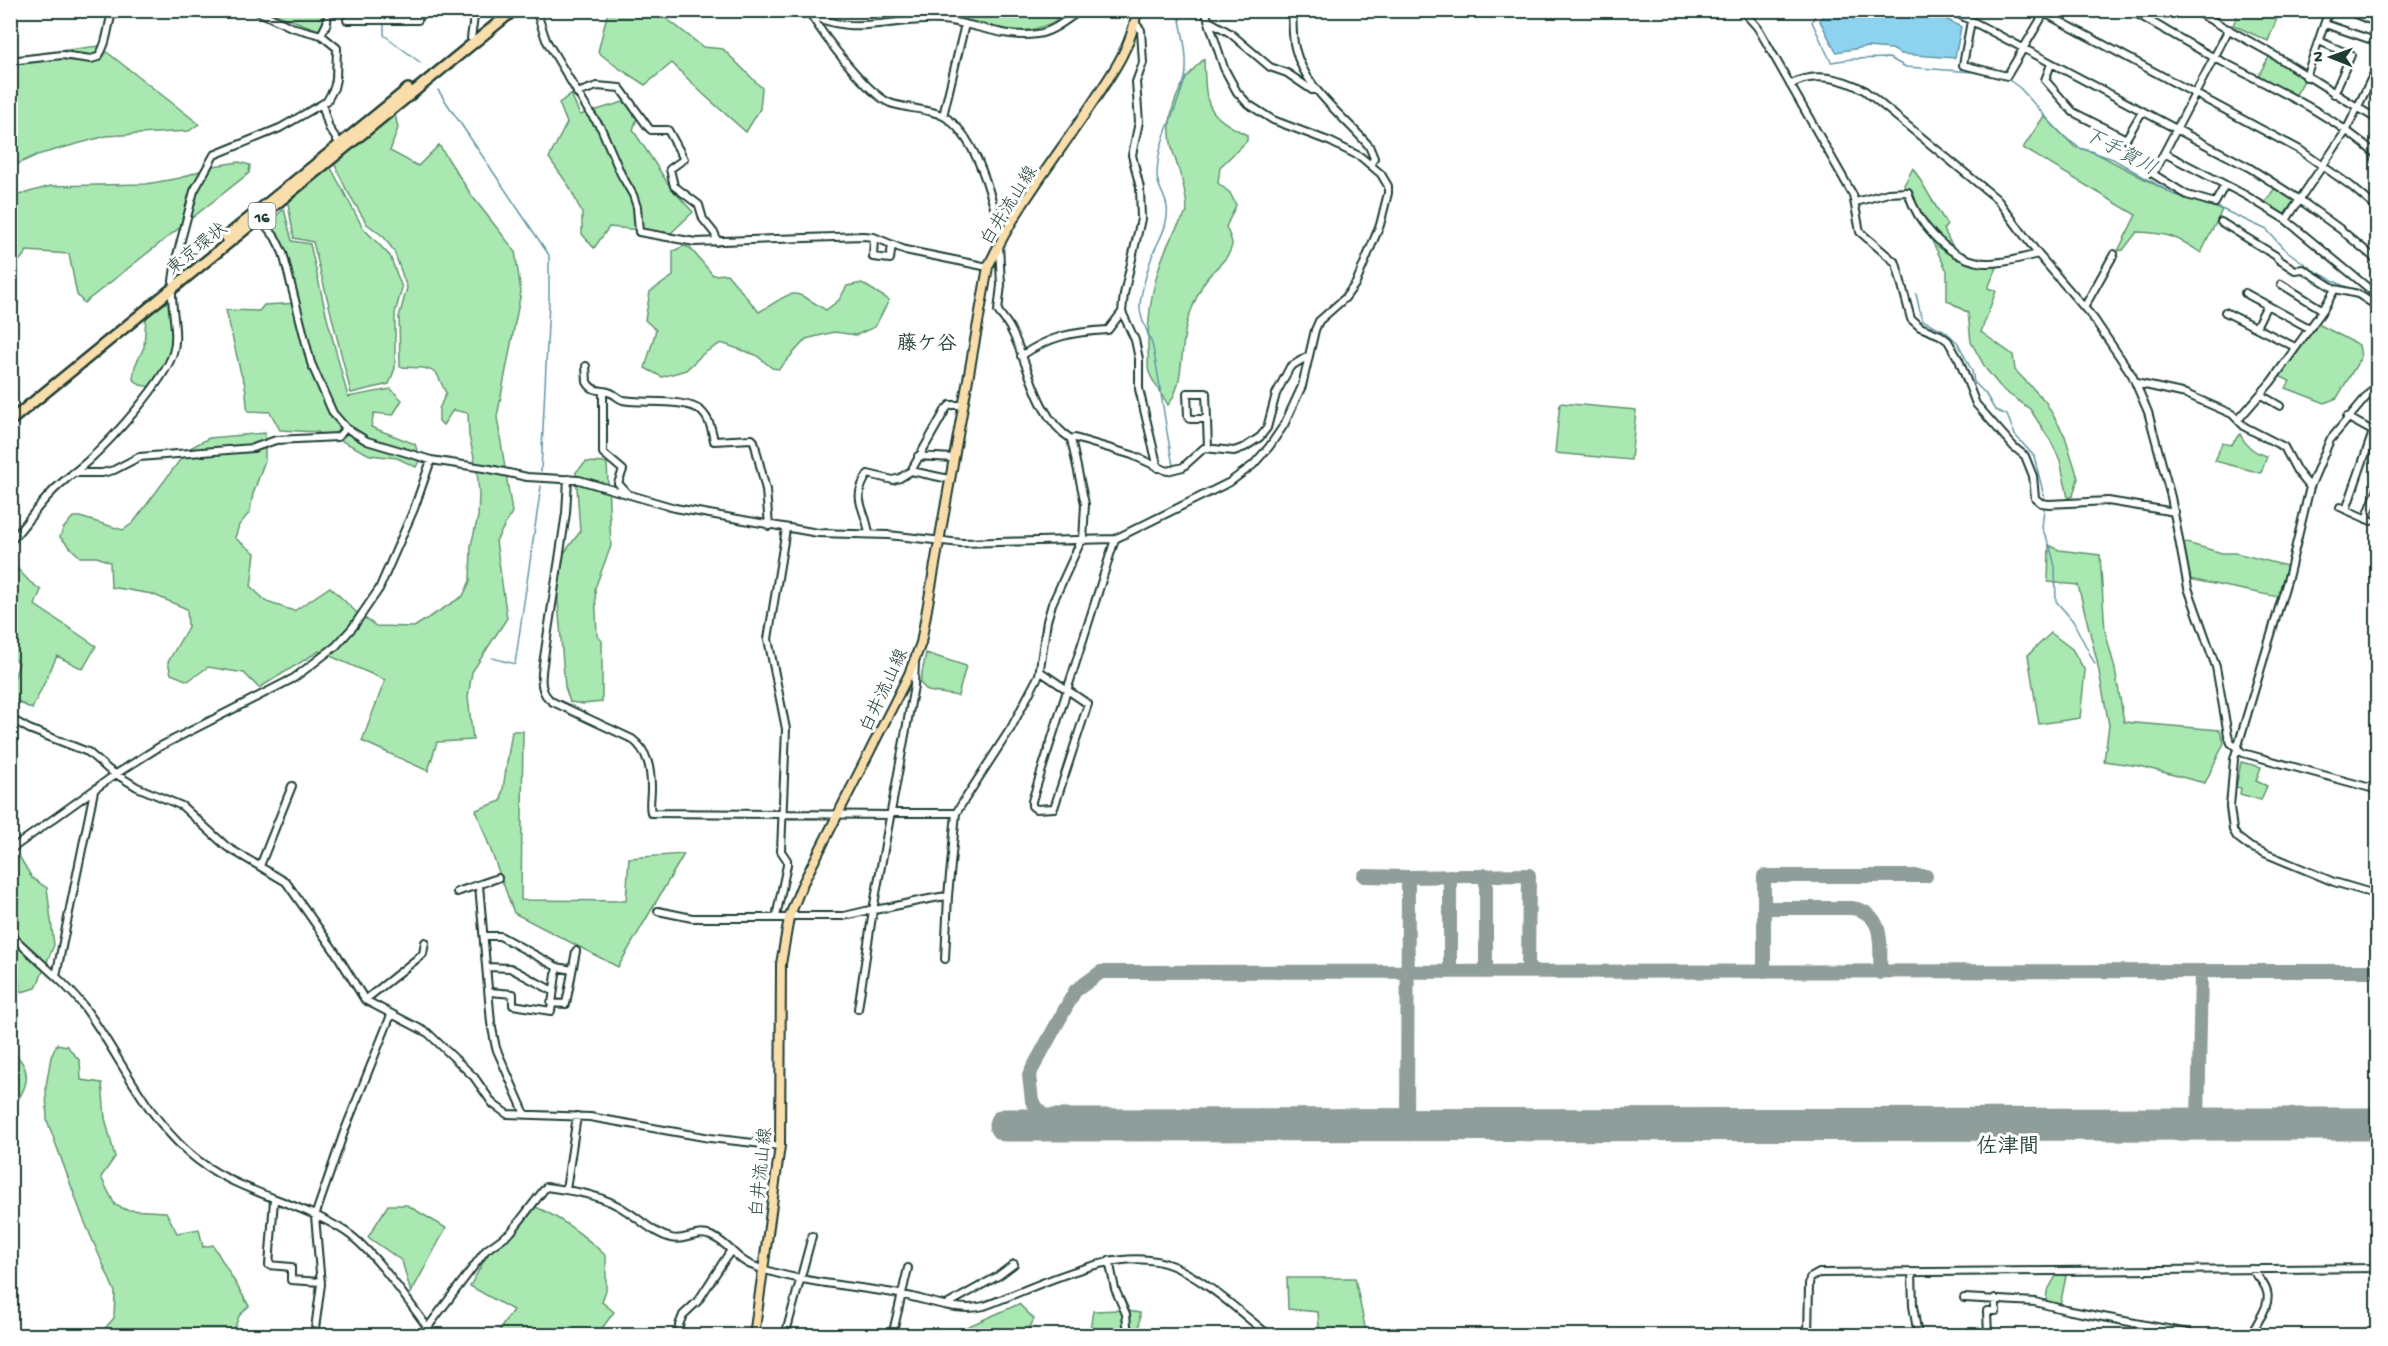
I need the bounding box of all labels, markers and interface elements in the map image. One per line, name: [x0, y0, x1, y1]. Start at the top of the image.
north arrow: [2301, 27, 2361, 87]
text: N: [2310, 51, 2329, 62]
water label: 下手賀川: [2079, 122, 2161, 182]
street label: 白井流山線: [977, 162, 1043, 250]
road number: 16: [248, 203, 276, 229]
street label: 東京環状: [162, 218, 232, 281]
district label: 藤ケ谷: [897, 332, 957, 357]
street label: 白井流山線: [856, 645, 914, 736]
street label: 白井流山線: [746, 1126, 778, 1218]
district label: 佐津間: [1977, 1134, 2040, 1161]

